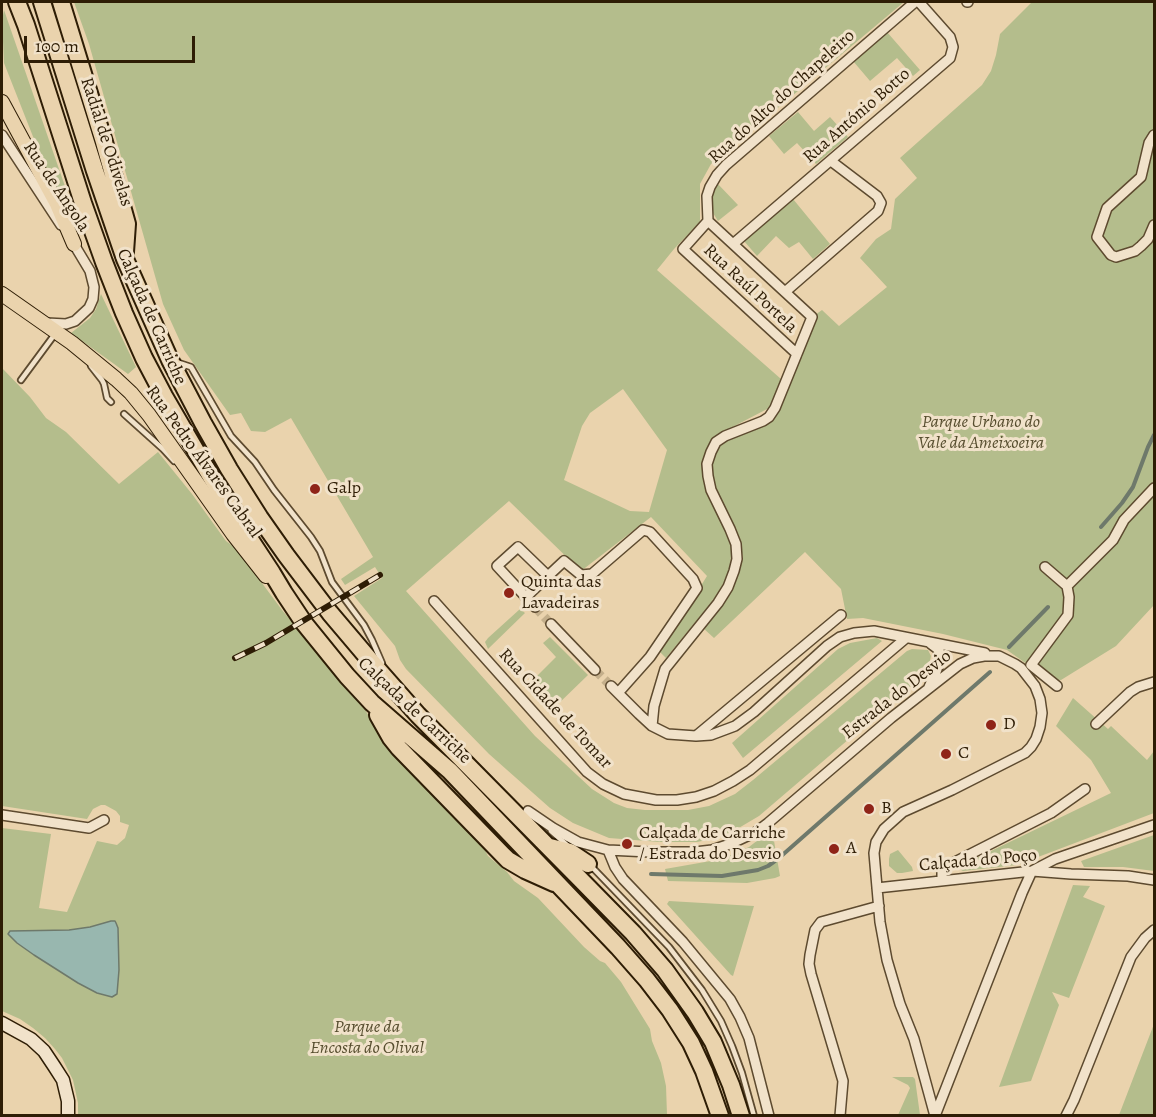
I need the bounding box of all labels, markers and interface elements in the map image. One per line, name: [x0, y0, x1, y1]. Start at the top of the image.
scale bar: [27, 24, 198, 62]
street label: Rua do Alto do Chapeleiro: [704, 26, 860, 168]
text: 100 m: [35, 34, 79, 58]
street label: Rua António Botto: [799, 64, 915, 168]
street label: Radial de Odivelas: [75, 75, 137, 209]
street label: Rua de Angola: [18, 138, 94, 236]
street label: Rua Raúl Portela: [699, 240, 801, 338]
street label: Calçada de Carriche: [111, 246, 191, 388]
street label: Rua Pedro Álvares Cabral: [141, 382, 265, 542]
park label: Parque Urbano do Vale da Ameixoeira: [918, 412, 1044, 454]
place label: Galp: [327, 478, 361, 500]
marker: Galp: [308, 482, 322, 496]
place label: Quinta das Lavadeiras: [521, 572, 601, 614]
marker: Quinta das Lavadeiras: [502, 586, 516, 600]
street label: Rua Cidade de Tomar: [494, 644, 616, 774]
street label: Estrada do Desvio: [838, 646, 956, 744]
street label: Calçada de Carriche: [353, 653, 475, 769]
place label: D: [1003, 714, 1016, 736]
marker: D: [984, 718, 998, 732]
place label: C: [958, 743, 969, 765]
marker: C: [939, 747, 953, 761]
place label: B: [881, 798, 892, 820]
marker: B: [862, 802, 876, 816]
place label: Calçada de Carriche / Estrada do Desvio: [639, 823, 786, 866]
marker: Calçada de Carriche / Estrada do Desvio: [620, 837, 634, 851]
place label: A: [846, 838, 857, 860]
marker: A: [827, 842, 841, 856]
street label: Calçada do Poço: [918, 845, 1038, 877]
park label: Parque da Encosta do Olival: [310, 1017, 424, 1060]

